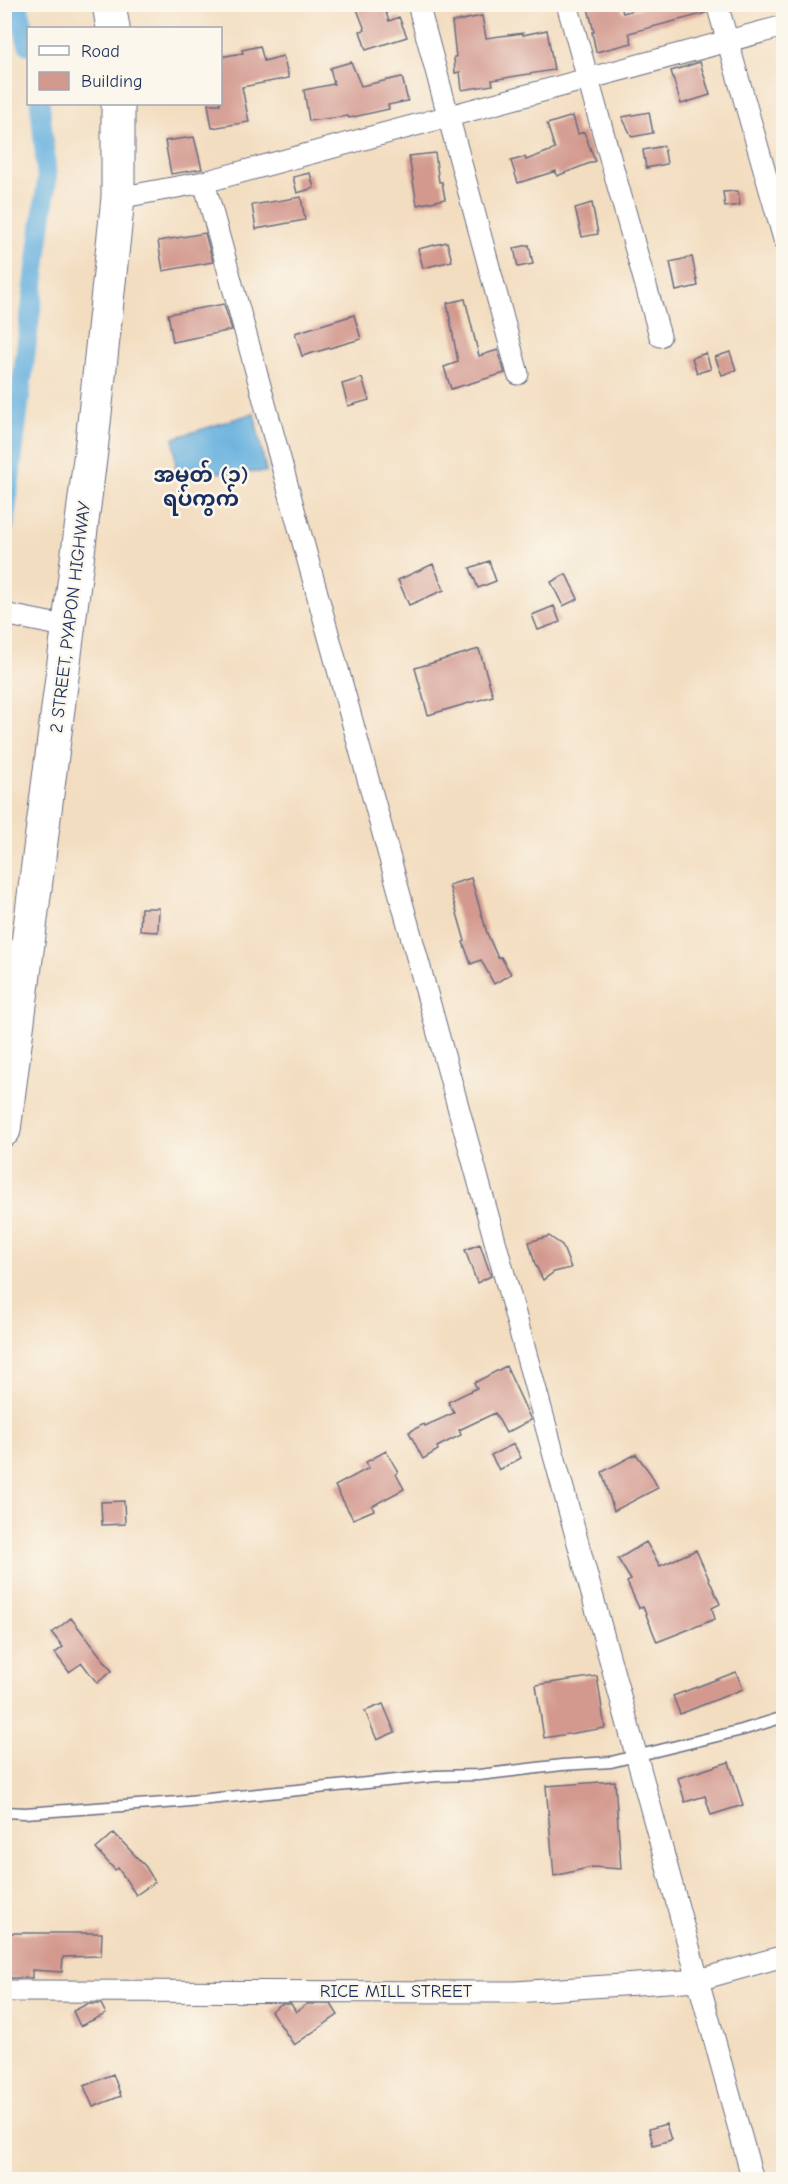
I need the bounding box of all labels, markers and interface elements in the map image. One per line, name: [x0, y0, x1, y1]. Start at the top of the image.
legend: [27, 27, 222, 105]
text: Road: [81, 41, 120, 62]
text: Building: [81, 71, 143, 92]
district label: အမှတ် (၁) ရပ်ကွက်: [154, 459, 248, 516]
street label: 2 STREET, PYAPON HIGHWAY: [46, 500, 95, 734]
street label: RICE MILL STREET: [320, 1981, 473, 2002]

